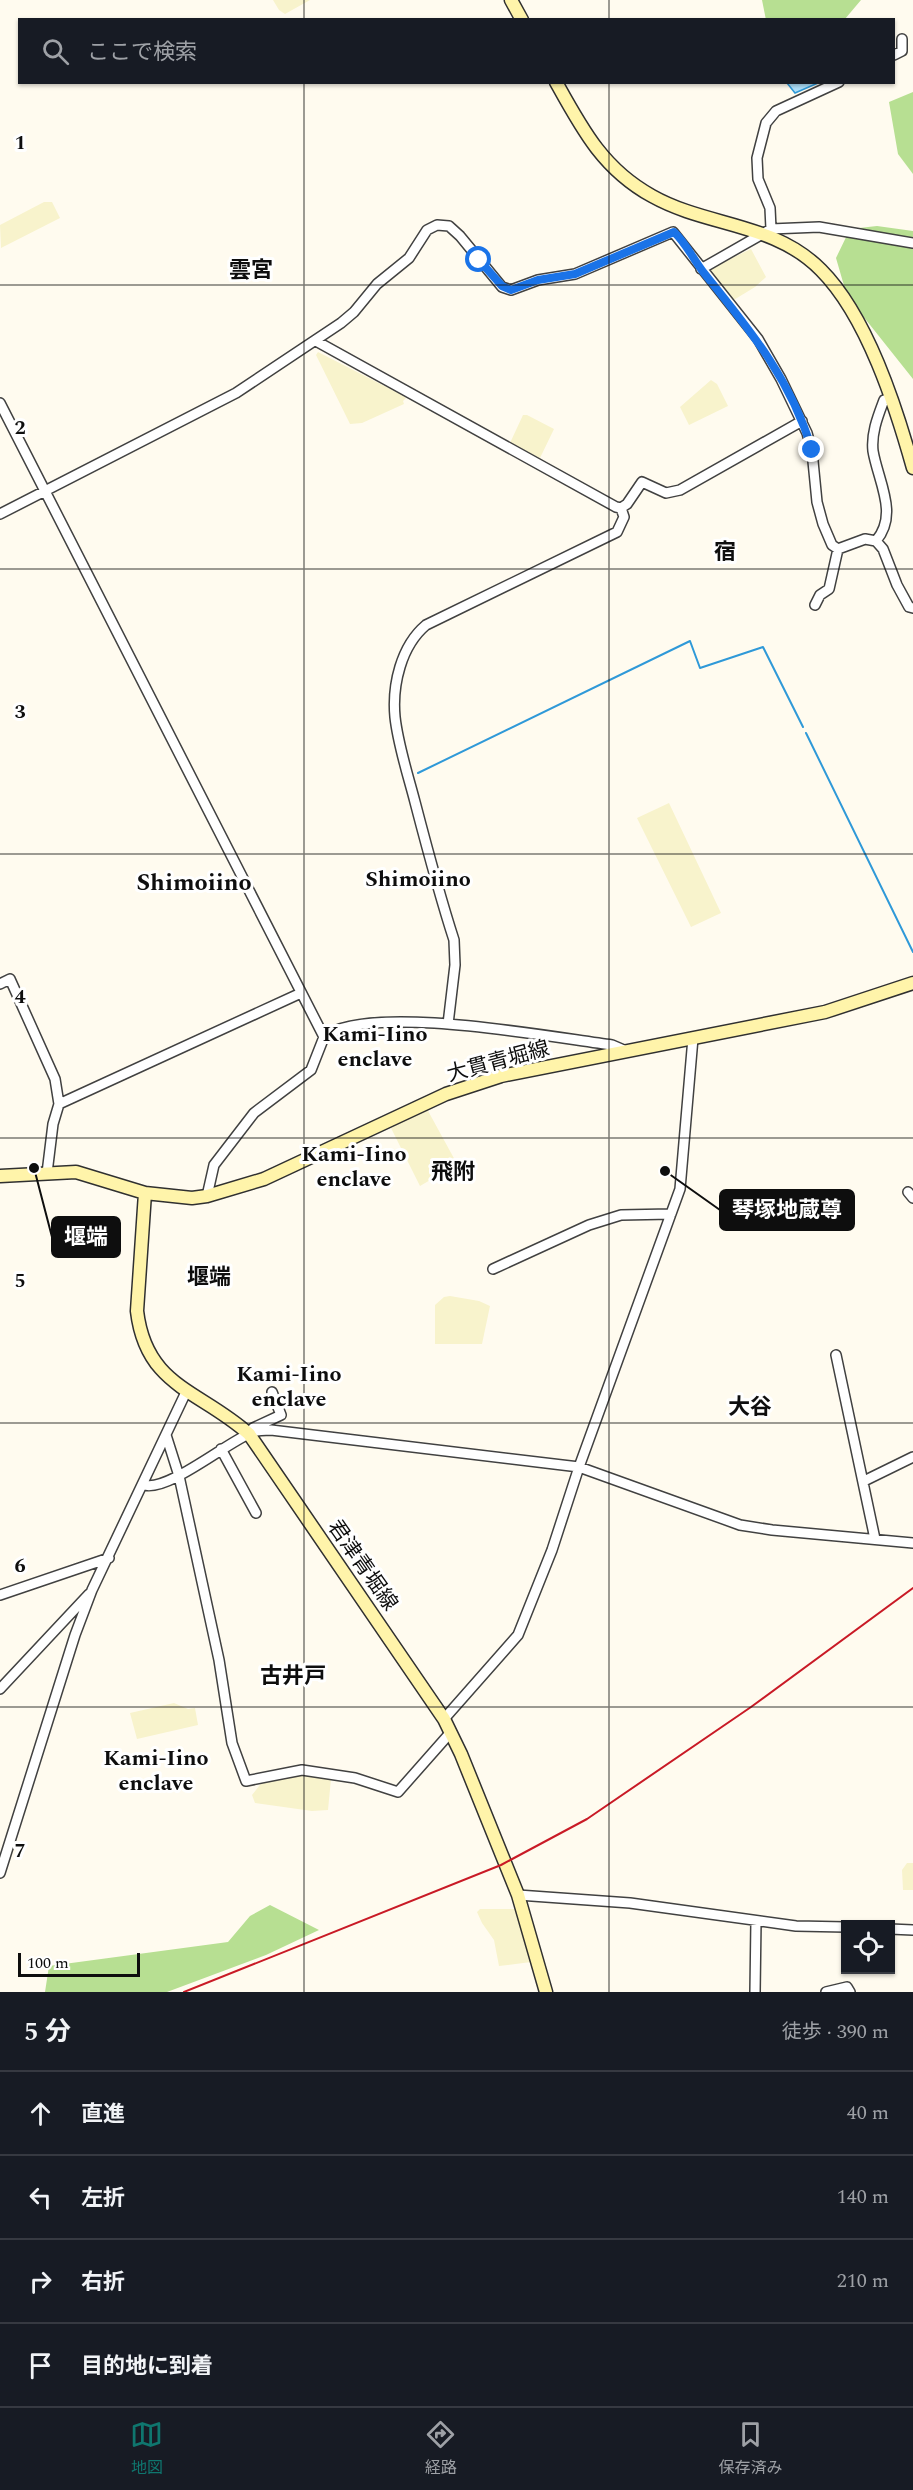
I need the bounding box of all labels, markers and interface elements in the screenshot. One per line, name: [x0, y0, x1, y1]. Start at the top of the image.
search box: [18, 18, 895, 84]
icon: search: [39, 35, 72, 68]
text: ここで検索: [87, 36, 197, 69]
text: 1: [14, 128, 26, 158]
route start: [465, 246, 491, 272]
district label: 雲宮: [229, 254, 273, 287]
text: 2: [14, 413, 26, 443]
route end: [798, 436, 824, 462]
district label: 宿: [714, 536, 736, 569]
text: 3: [14, 697, 26, 727]
district label: Shimoiino: [365, 863, 471, 896]
district label: Shimoiino: [136, 865, 252, 901]
text: 4: [14, 982, 26, 1012]
district label: Kami-Iino enclave: [322, 1018, 428, 1076]
street label: 大貫青堀線: [443, 1033, 553, 1091]
district label: Kami-Iino enclave: [301, 1138, 407, 1196]
district label: 飛附: [431, 1156, 475, 1189]
callout: 琴塚地蔵尊: [720, 1190, 854, 1230]
text: 琴塚地蔵尊: [732, 1194, 842, 1227]
callout: 堰端: [52, 1217, 120, 1257]
text: 堰端: [64, 1221, 108, 1254]
district label: 堰端: [187, 1261, 231, 1294]
text: 5: [14, 1266, 26, 1296]
district label: Kami-Iino enclave: [236, 1358, 342, 1416]
district label: 大谷: [728, 1391, 772, 1424]
street label: 君津青堀線: [319, 1513, 405, 1618]
text: 6: [14, 1551, 26, 1581]
district label: 古井戸: [260, 1660, 326, 1693]
district label: Kami-Iino enclave: [103, 1742, 209, 1800]
text: 7: [14, 1836, 26, 1866]
map controls: [841, 1920, 895, 1974]
button: locate: [841, 1920, 895, 1974]
scale bar: [18, 1950, 140, 1978]
text: 100 m: [27, 1951, 69, 1975]
text: 5 分: [24, 2012, 71, 2052]
text: 徒歩 · 390 m: [782, 2017, 889, 2047]
icon: ahead: [24, 2097, 57, 2130]
text: 直進: [81, 2098, 125, 2131]
text: 40 m: [847, 2098, 889, 2128]
icon: left: [24, 2181, 57, 2214]
text: 左折: [81, 2182, 125, 2215]
text: 140 m: [837, 2182, 889, 2212]
icon: right: [24, 2265, 57, 2298]
text: 右折: [81, 2266, 125, 2299]
text: 210 m: [837, 2266, 889, 2296]
icon: arrive: [24, 2349, 57, 2382]
text: 目的地に到着: [81, 2350, 213, 2383]
tab: 地図: [130, 2418, 163, 2480]
tab: 経路: [424, 2418, 457, 2480]
tab: 保存済み: [718, 2418, 782, 2480]

